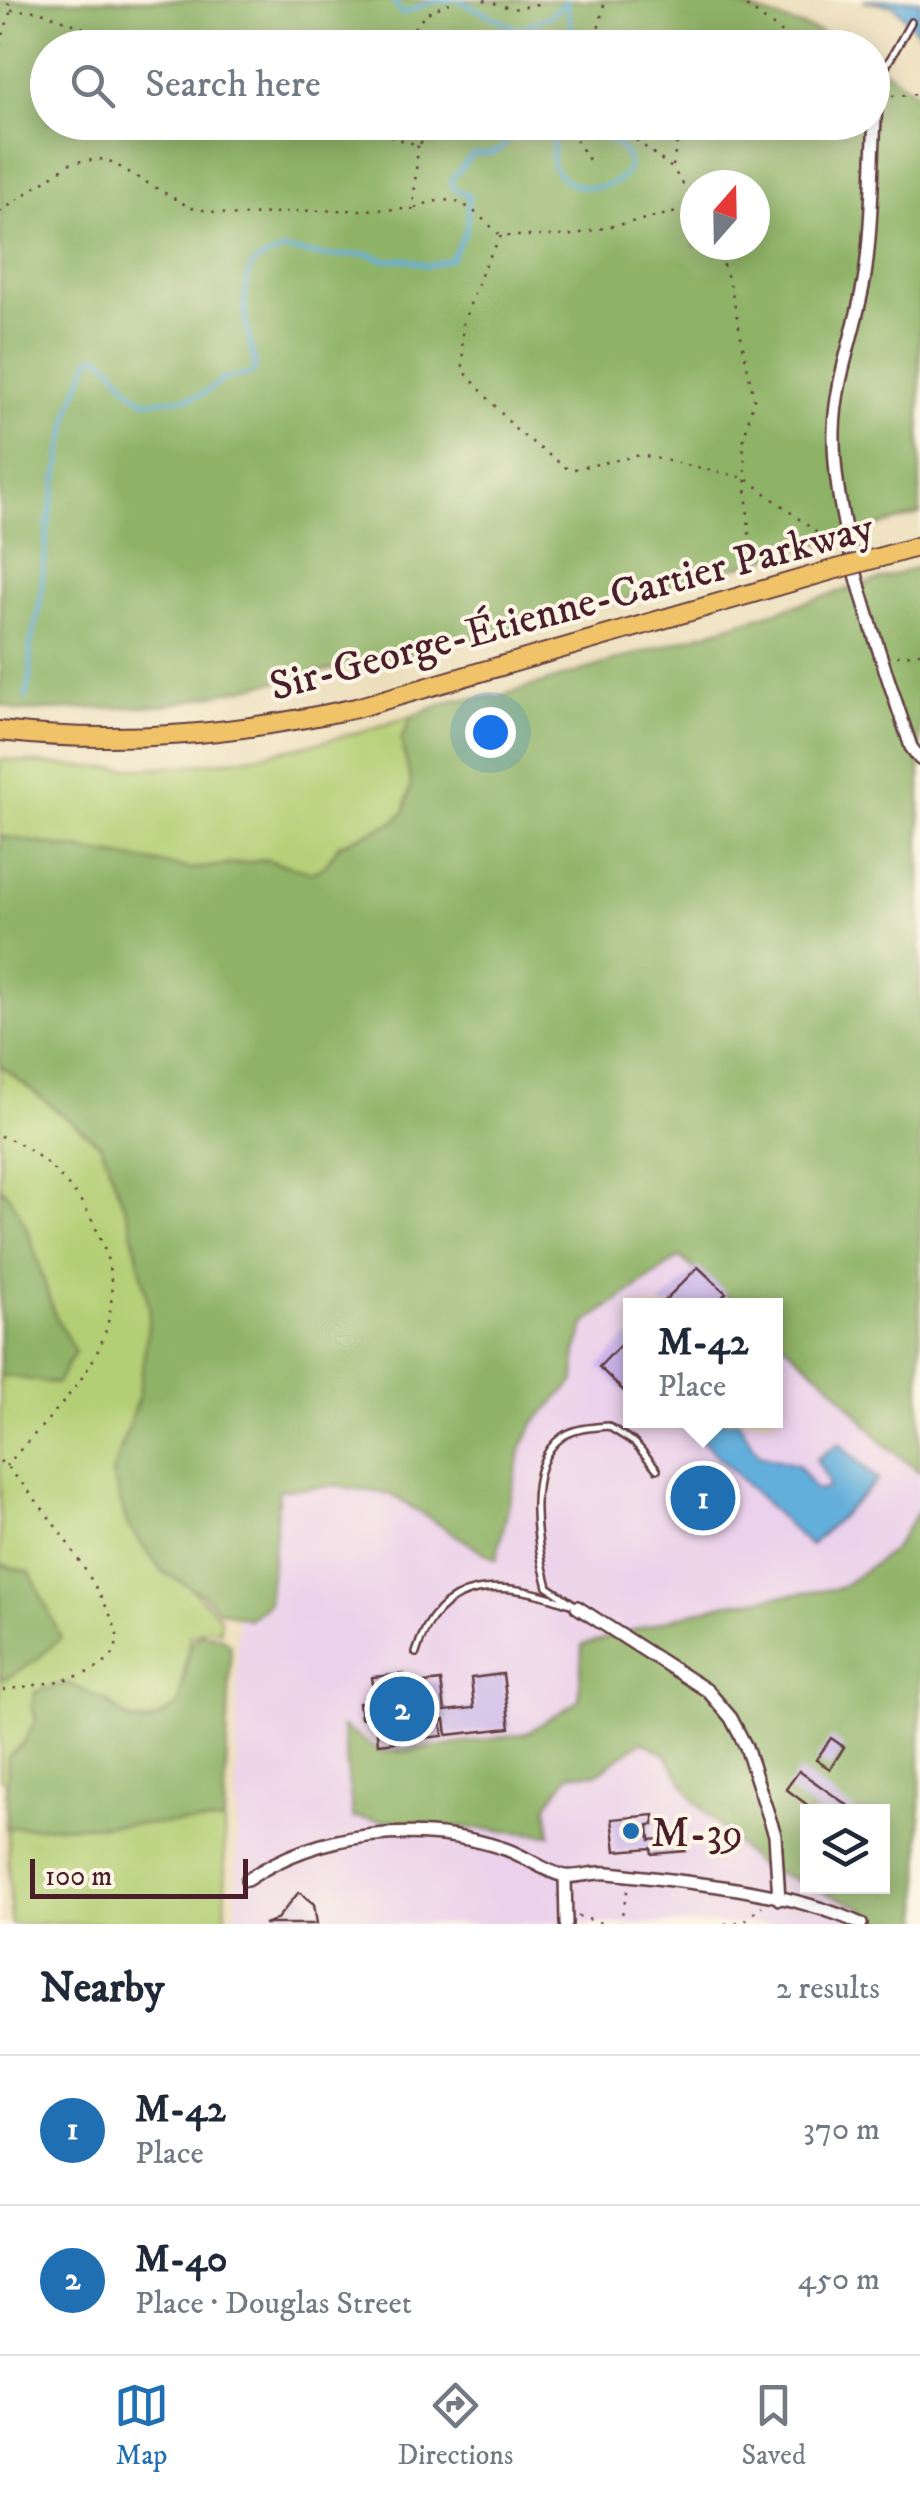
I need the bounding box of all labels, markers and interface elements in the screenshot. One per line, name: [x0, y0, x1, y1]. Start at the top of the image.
search box: [30, 30, 890, 140]
icon: search: [65, 58, 120, 113]
text: Search here: [145, 61, 321, 109]
north arrow: [680, 170, 770, 260]
street label: Sir-George-Étienne-Cartier Parkway: [264, 501, 880, 714]
your location: [465, 707, 516, 758]
popup: [623, 1298, 783, 1428]
text: M-42: [658, 1319, 748, 1367]
text: Place: [658, 1367, 726, 1407]
pin: 1: [670, 1460, 736, 1536]
pin: 2: [370, 1672, 434, 1746]
map controls: [800, 1804, 890, 1894]
button: layers: [800, 1804, 890, 1894]
place label: M-39: [651, 1808, 743, 1860]
marker: M-39: [620, 1820, 642, 1842]
scale bar: [30, 1854, 248, 1898]
text: 100 m: [45, 1859, 112, 1894]
text: Nearby: [40, 1963, 164, 2015]
text: 2 results: [776, 1969, 880, 2009]
text: M-42: [135, 2086, 226, 2134]
text: 1: [67, 2110, 78, 2150]
text: 370 m: [803, 2110, 880, 2150]
text: Place: [135, 2134, 204, 2174]
text: M-40: [135, 2236, 227, 2284]
text: 2: [65, 2260, 80, 2300]
text: 450 m: [798, 2260, 880, 2300]
text: Place · Douglas Street: [135, 2284, 412, 2324]
tab: Map: [114, 2378, 169, 2473]
tab: Directions: [397, 2378, 513, 2473]
tab: Saved: [742, 2378, 806, 2473]

